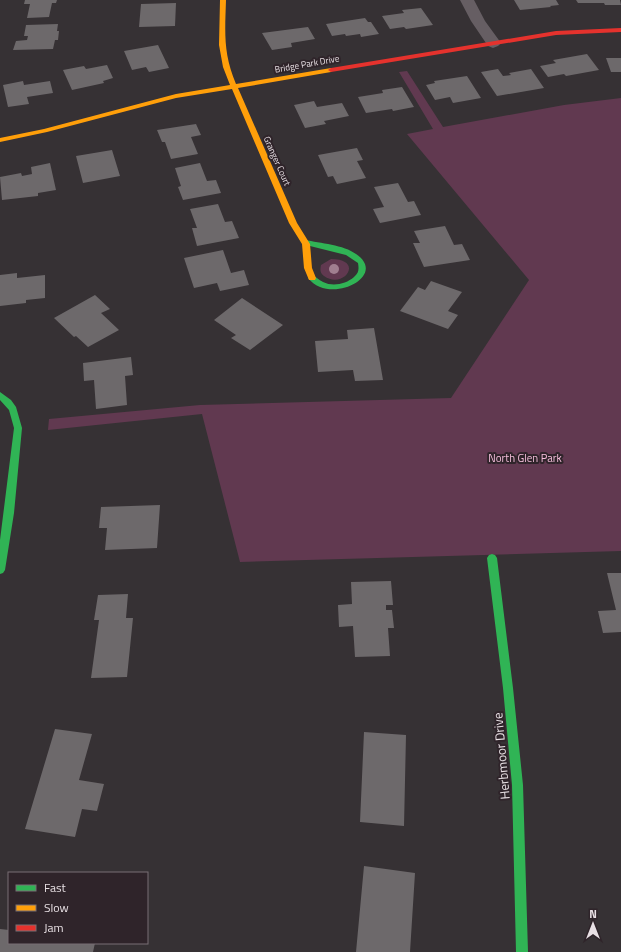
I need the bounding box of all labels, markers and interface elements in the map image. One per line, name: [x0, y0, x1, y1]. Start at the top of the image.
street label: Bridge Park Drive: [274, 51, 341, 76]
street label: Granger Court: [261, 134, 294, 188]
park label: North Glen Park: [488, 450, 562, 466]
street label: Herbmoor Drive: [487, 712, 515, 800]
legend: [8, 872, 148, 944]
text: Fast: [44, 878, 67, 897]
text: Slow: [44, 898, 69, 917]
north arrow: [573, 904, 613, 944]
text: N: [589, 906, 597, 922]
text: Jam: [44, 918, 64, 937]

